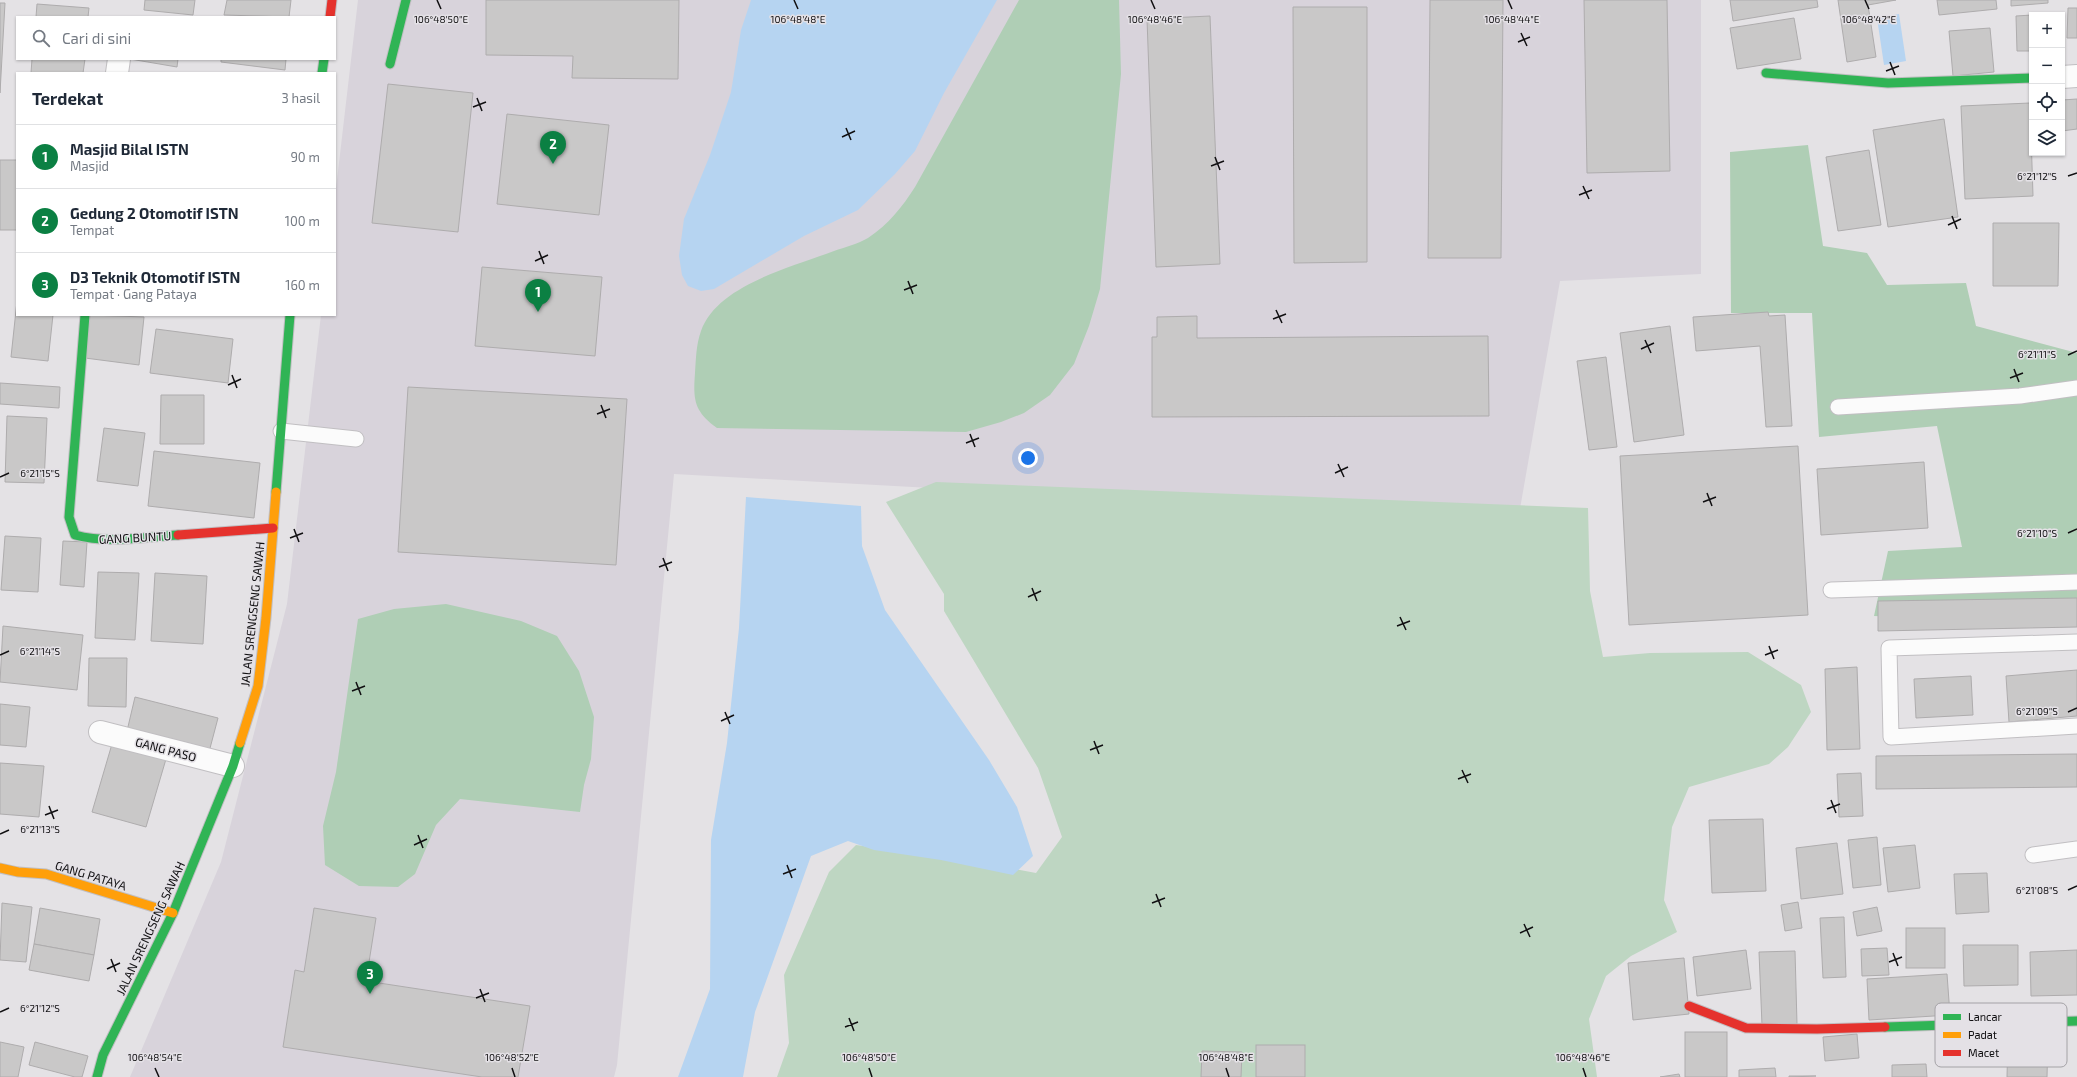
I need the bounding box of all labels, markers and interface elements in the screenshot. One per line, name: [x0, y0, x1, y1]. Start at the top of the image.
map controls: [2029, 12, 2065, 156]
button: +: [2029, 12, 2065, 48]
text: 106°48'50"E: [414, 13, 468, 25]
text: 106°48'48"E: [771, 13, 826, 25]
text: 106°48'46"E: [1128, 13, 1183, 25]
text: 106°48'44"E: [1485, 13, 1540, 25]
text: 106°48'42"E: [1842, 13, 1897, 25]
search box: [16, 16, 336, 60]
icon: search: [30, 27, 52, 49]
text: Cari di sini: [62, 29, 131, 47]
button: −: [2029, 48, 2065, 84]
button: locate: [2029, 84, 2065, 120]
text: Terdekat: [32, 88, 103, 108]
text: 3 hasil: [281, 90, 320, 106]
button: layers: [2029, 120, 2065, 156]
pin: 2: [540, 131, 566, 164]
text: Masjid Bilal ISTN: [70, 140, 189, 158]
text: 1: [42, 149, 48, 165]
text: 90 m: [290, 149, 320, 165]
text: Masjid: [70, 158, 109, 174]
text: 6°21'12"S: [2017, 170, 2057, 182]
text: Gedung 2 Otomotif ISTN: [70, 204, 239, 222]
text: 2: [41, 213, 49, 229]
text: 100 m: [285, 213, 320, 229]
text: Tempat: [70, 222, 114, 238]
text: D3 Teknik Otomotif ISTN: [70, 268, 240, 286]
text: 3: [41, 277, 49, 293]
text: 160 m: [285, 277, 320, 293]
pin: 1: [525, 279, 551, 312]
text: Tempat · Gang Pataya: [70, 286, 197, 302]
text: 6°21'11"S: [2018, 348, 2056, 360]
your location: [1018, 448, 1038, 468]
text: 6°21'15"S: [20, 467, 60, 479]
text: 6°21'10"S: [2017, 527, 2057, 539]
street label: GANG BUNTU: [98, 528, 172, 546]
street label: JALAN SRENGSENG SAWAH: [237, 541, 267, 687]
text: 6°21'14"S: [20, 645, 61, 657]
text: 6°21'09"S: [2016, 705, 2058, 717]
street label: GANG PASO: [134, 734, 198, 764]
text: 6°21'13"S: [20, 823, 60, 835]
street label: GANG PATAYA: [54, 858, 129, 893]
street label: JALAN SRENGSENG SAWAH: [113, 859, 187, 997]
text: 6°21'08"S: [2016, 884, 2059, 896]
pin: 3: [357, 961, 383, 994]
text: 6°21'12"S: [20, 1002, 60, 1014]
legend: [1935, 1003, 2067, 1067]
text: Lancar: [1968, 1010, 2003, 1023]
text: Padat: [1968, 1028, 1997, 1041]
text: Macet: [1968, 1046, 1999, 1059]
text: 106°48'54"E: [128, 1051, 183, 1063]
text: 106°48'52"E: [485, 1051, 539, 1063]
text: 106°48'50"E: [842, 1051, 896, 1063]
text: 106°48'48"E: [1199, 1051, 1254, 1063]
text: 106°48'46"E: [1556, 1051, 1611, 1063]

